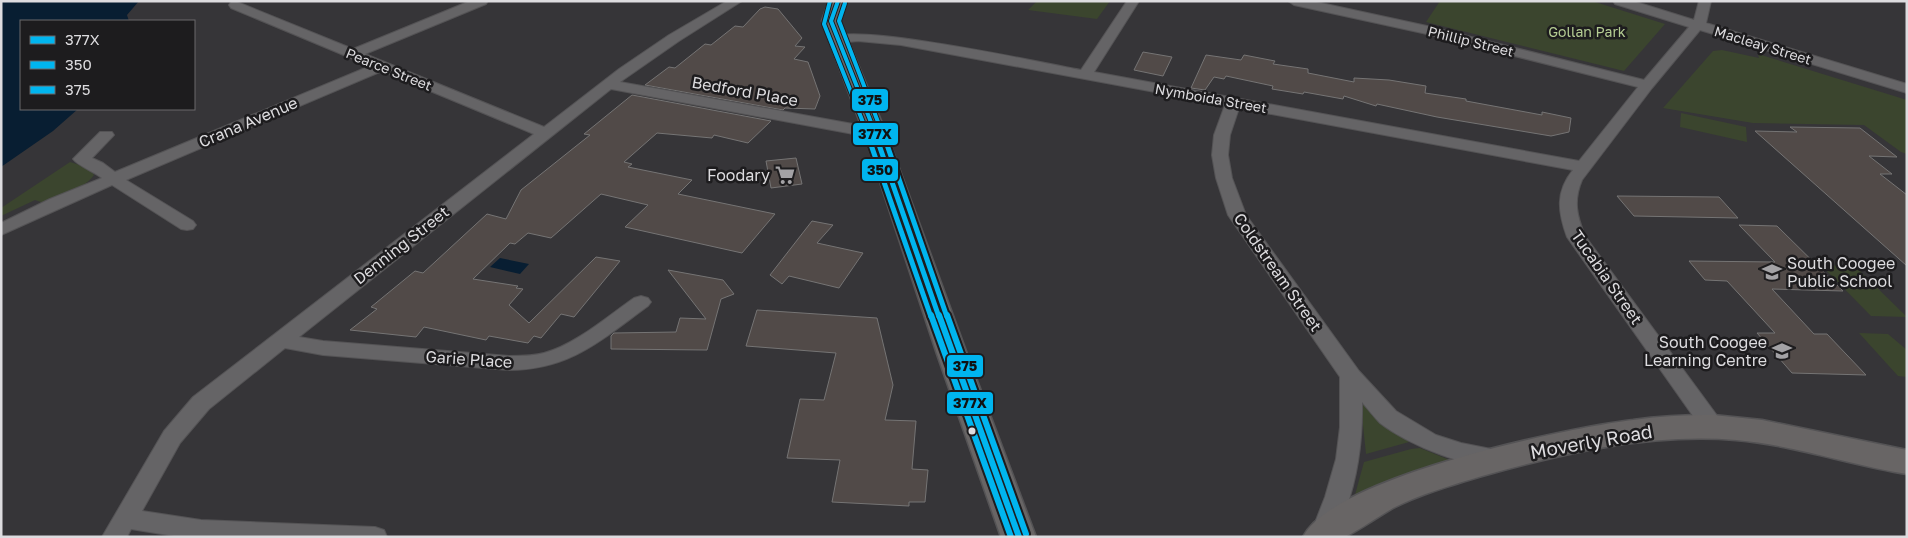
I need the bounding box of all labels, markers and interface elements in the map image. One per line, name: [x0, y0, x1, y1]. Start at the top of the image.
legend: [20, 20, 195, 110]
street label: Phillip Street: [1426, 22, 1516, 60]
street label: Macleay Street: [1712, 22, 1814, 68]
park label: Gollan Park: [1548, 23, 1626, 40]
text: 377X: [65, 30, 100, 48]
street label: Pearce Street: [344, 44, 434, 94]
text: 350: [65, 55, 92, 73]
street label: Bedford Place: [690, 72, 800, 110]
text: 375: [65, 80, 90, 98]
street label: Nymboida Street: [1154, 80, 1268, 116]
line badge: 375: [851, 88, 889, 112]
text: 375: [858, 91, 883, 108]
street label: Crana Avenue: [196, 92, 300, 152]
line badge: 377X: [852, 122, 899, 146]
text: 377X: [858, 125, 892, 142]
line badge: 350: [861, 158, 899, 182]
text: 350: [867, 161, 893, 178]
supermarket icon: Foodary: [774, 164, 796, 186]
place label: Foodary: [707, 165, 770, 185]
street label: Denning Street: [349, 202, 453, 288]
street label: Coldstream Street: [1230, 209, 1326, 335]
street label: Tucabia Street: [1567, 226, 1647, 328]
place label: South Coogee Public School: [1787, 253, 1895, 291]
school or university icon: South Coogee Public School: [1761, 261, 1783, 283]
place label: South Coogee Learning Centre: [1644, 332, 1767, 370]
school or university icon: South Coogee Learning Centre: [1771, 340, 1793, 362]
street label: Garie Place: [425, 346, 513, 372]
line badge: 375: [946, 354, 984, 378]
text: 375: [953, 357, 978, 374]
line badge: 377X: [946, 391, 994, 415]
text: 377X: [953, 394, 987, 411]
street label: Moverly Road: [1528, 419, 1654, 463]
unlabelled marker: [967, 426, 977, 436]

